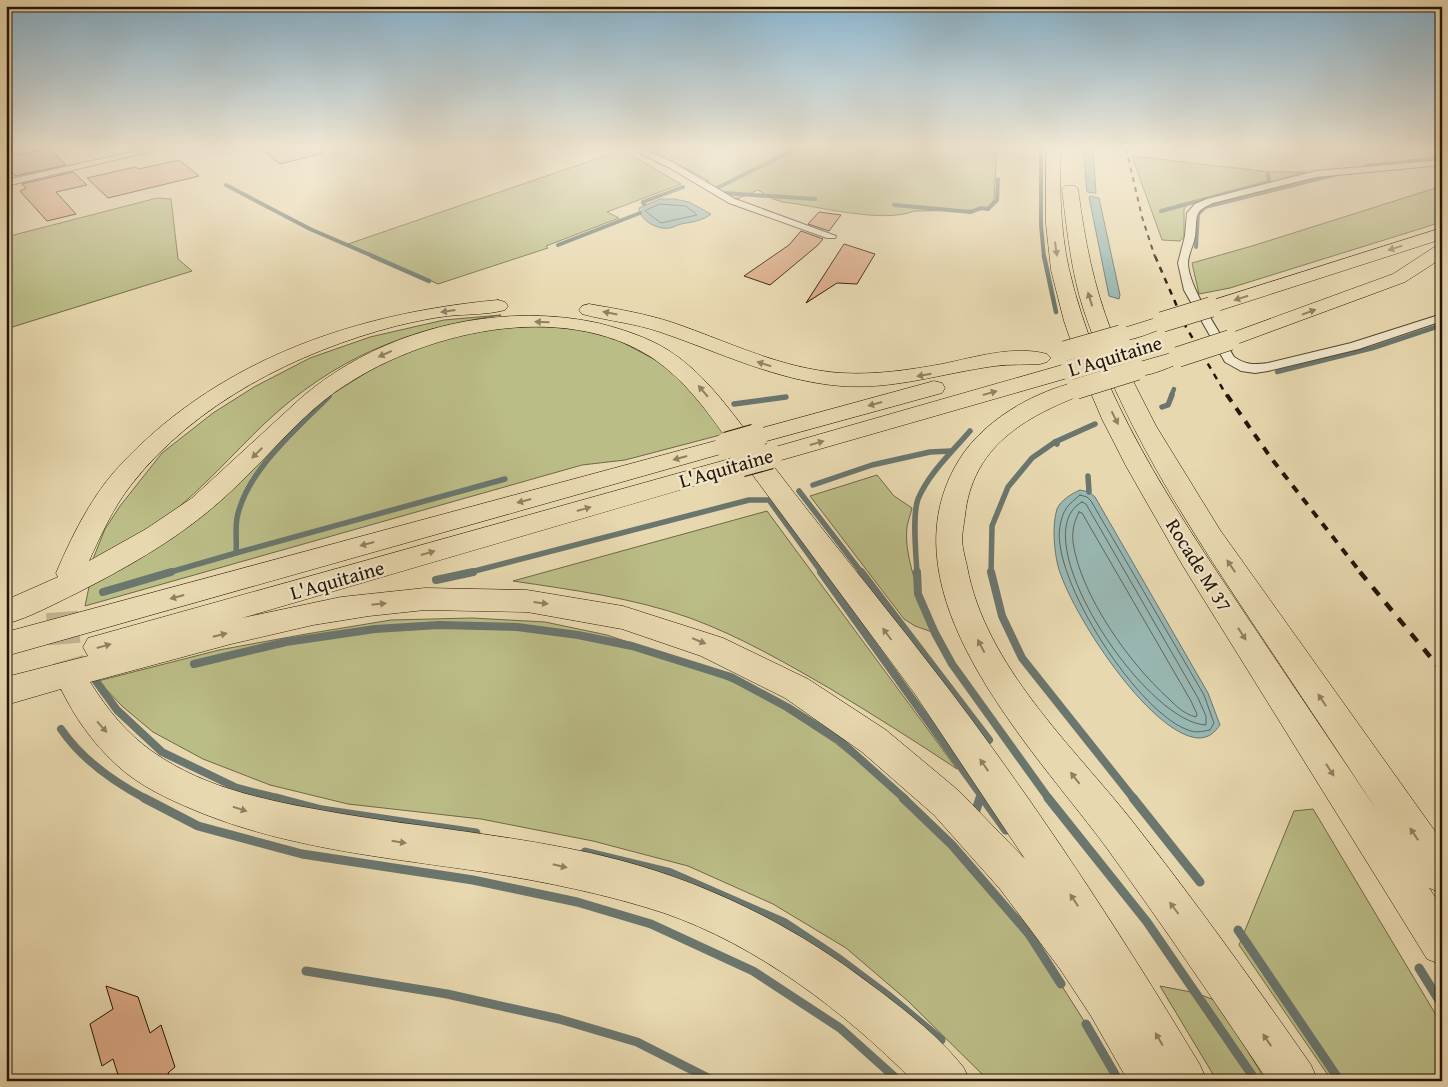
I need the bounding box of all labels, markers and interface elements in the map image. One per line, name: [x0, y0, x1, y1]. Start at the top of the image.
one-way arrow: [1053, 241, 1061, 257]
one-way arrow: [1388, 245, 1403, 252]
one-way arrow: [1085, 292, 1093, 307]
one-way arrow: [1233, 294, 1248, 302]
one-way arrow: [439, 308, 455, 316]
one-way arrow: [1302, 308, 1317, 316]
one-way arrow: [601, 309, 617, 317]
one-way arrow: [534, 318, 550, 326]
street label: L'Aquitaine: [1064, 328, 1165, 384]
one-way arrow: [377, 349, 392, 358]
one-way arrow: [756, 359, 771, 367]
one-way arrow: [916, 371, 932, 379]
one-way arrow: [697, 384, 708, 397]
one-way arrow: [982, 389, 997, 397]
one-way arrow: [867, 400, 882, 408]
one-way arrow: [1111, 411, 1119, 426]
one-way arrow: [809, 438, 824, 446]
street label: L'Aquitaine: [675, 440, 776, 495]
one-way arrow: [251, 446, 263, 458]
one-way arrow: [673, 454, 688, 462]
one-way arrow: [516, 497, 531, 505]
one-way arrow: [577, 504, 592, 512]
street label: Rocade M 37: [1159, 513, 1239, 617]
one-way arrow: [360, 541, 375, 549]
one-way arrow: [421, 549, 436, 557]
street label: L'Aquitaine: [286, 552, 387, 607]
one-way arrow: [1226, 559, 1235, 573]
one-way arrow: [169, 593, 184, 601]
one-way arrow: [534, 599, 550, 607]
one-way arrow: [372, 600, 388, 608]
one-way arrow: [1237, 627, 1246, 640]
one-way arrow: [882, 628, 893, 641]
one-way arrow: [212, 631, 228, 639]
one-way arrow: [692, 637, 706, 645]
one-way arrow: [977, 639, 985, 654]
one-way arrow: [96, 642, 111, 650]
one-way arrow: [1317, 693, 1327, 707]
one-way arrow: [96, 721, 108, 733]
one-way arrow: [979, 758, 989, 772]
one-way arrow: [1325, 764, 1334, 777]
one-way arrow: [1070, 772, 1081, 785]
one-way arrow: [233, 805, 248, 813]
one-way arrow: [1409, 827, 1419, 841]
one-way arrow: [391, 838, 407, 846]
one-way arrow: [552, 862, 567, 870]
one-way arrow: [1070, 893, 1079, 907]
one-way arrow: [1169, 901, 1179, 914]
one-way arrow: [1155, 1032, 1164, 1045]
one-way arrow: [1262, 1034, 1272, 1047]

